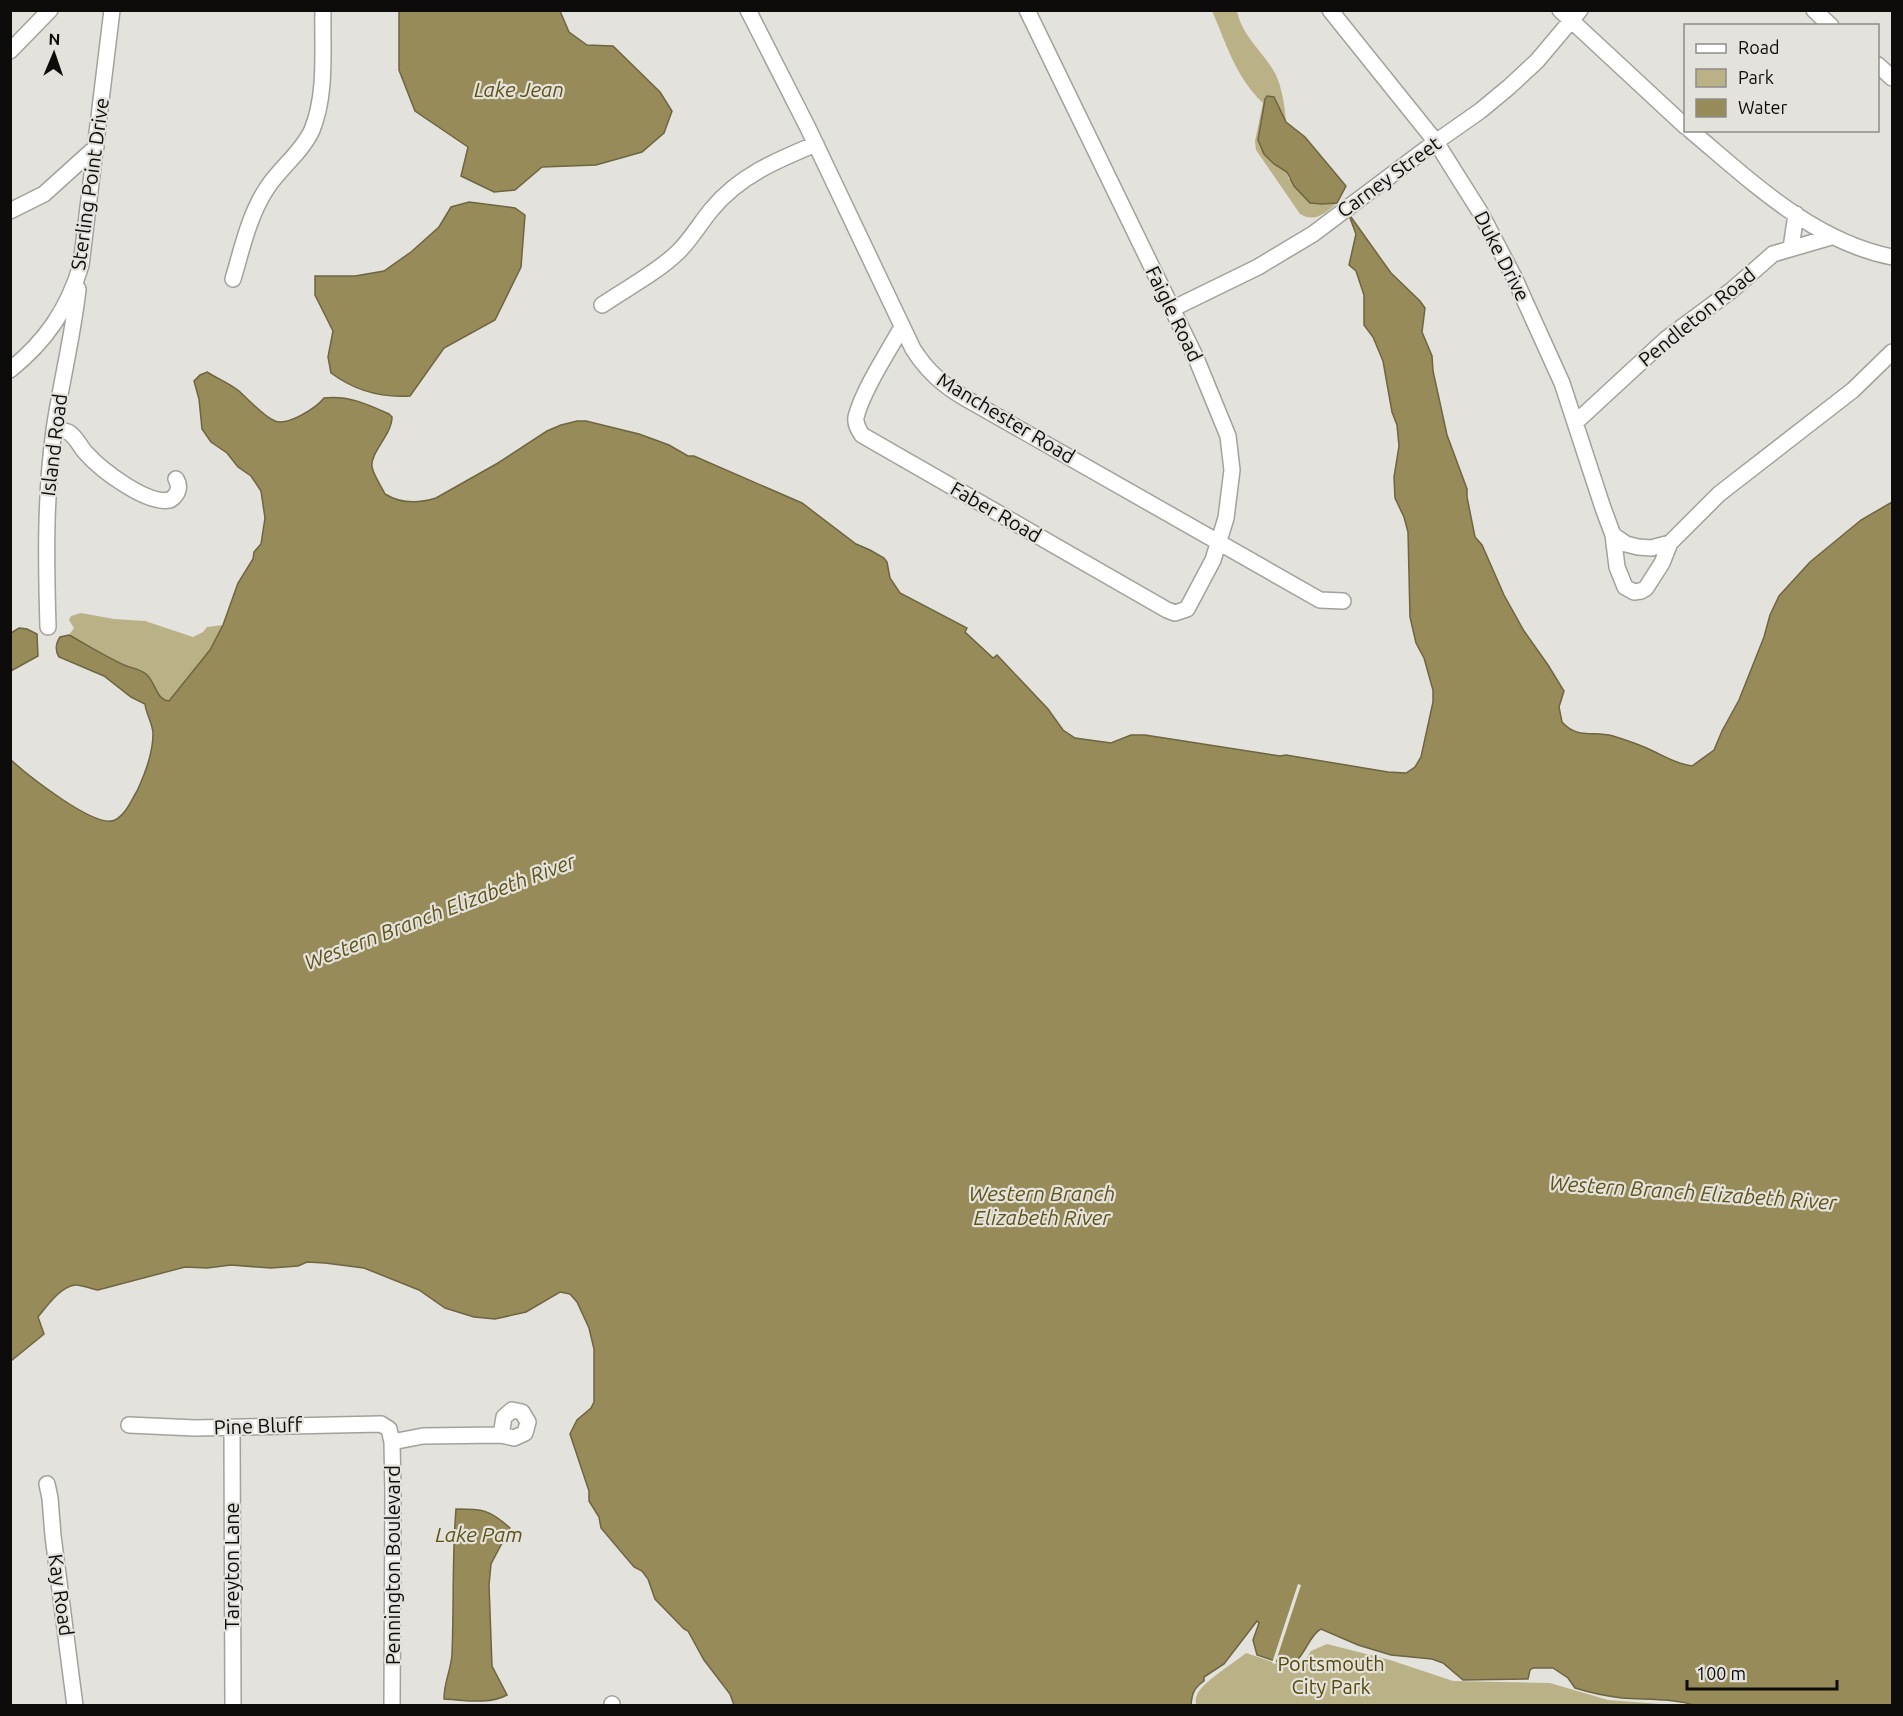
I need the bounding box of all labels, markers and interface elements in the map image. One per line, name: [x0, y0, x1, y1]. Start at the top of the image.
north arrow: [24, 24, 84, 84]
legend: [1684, 24, 1879, 132]
text: N: [48, 30, 61, 48]
text: Road: [1738, 37, 1780, 57]
text: Park: [1738, 67, 1774, 87]
water label: Lake Jean: [474, 77, 564, 101]
street label: Sterling Point Drive: [66, 96, 113, 272]
text: Water: [1738, 97, 1788, 117]
street label: Carney Street: [1332, 131, 1445, 222]
street label: Duke Drive: [1470, 207, 1535, 305]
street label: Faigle Road: [1141, 262, 1207, 365]
street label: Pendleton Road: [1634, 262, 1760, 371]
street label: Manchester Road: [933, 367, 1079, 468]
street label: Island Road: [36, 392, 71, 498]
street label: Faber Road: [947, 476, 1046, 547]
water label: Western Branch Elizabeth River: [301, 848, 579, 974]
water label: Western Branch Elizabeth River: [1548, 1170, 1839, 1214]
water label: Western Branch Elizabeth River: [969, 1181, 1115, 1229]
street label: Pine Bluff: [213, 1412, 303, 1439]
street label: Pennington Boulevard: [381, 1465, 404, 1665]
street label: Tareyton Lane: [220, 1502, 243, 1630]
water label: Lake Pam: [435, 1522, 523, 1546]
street label: Kay Road: [44, 1552, 79, 1638]
park label: Portsmouth City Park: [1277, 1652, 1385, 1698]
scale bar: [1687, 1653, 1837, 1691]
text: 100 m: [1696, 1663, 1746, 1683]

